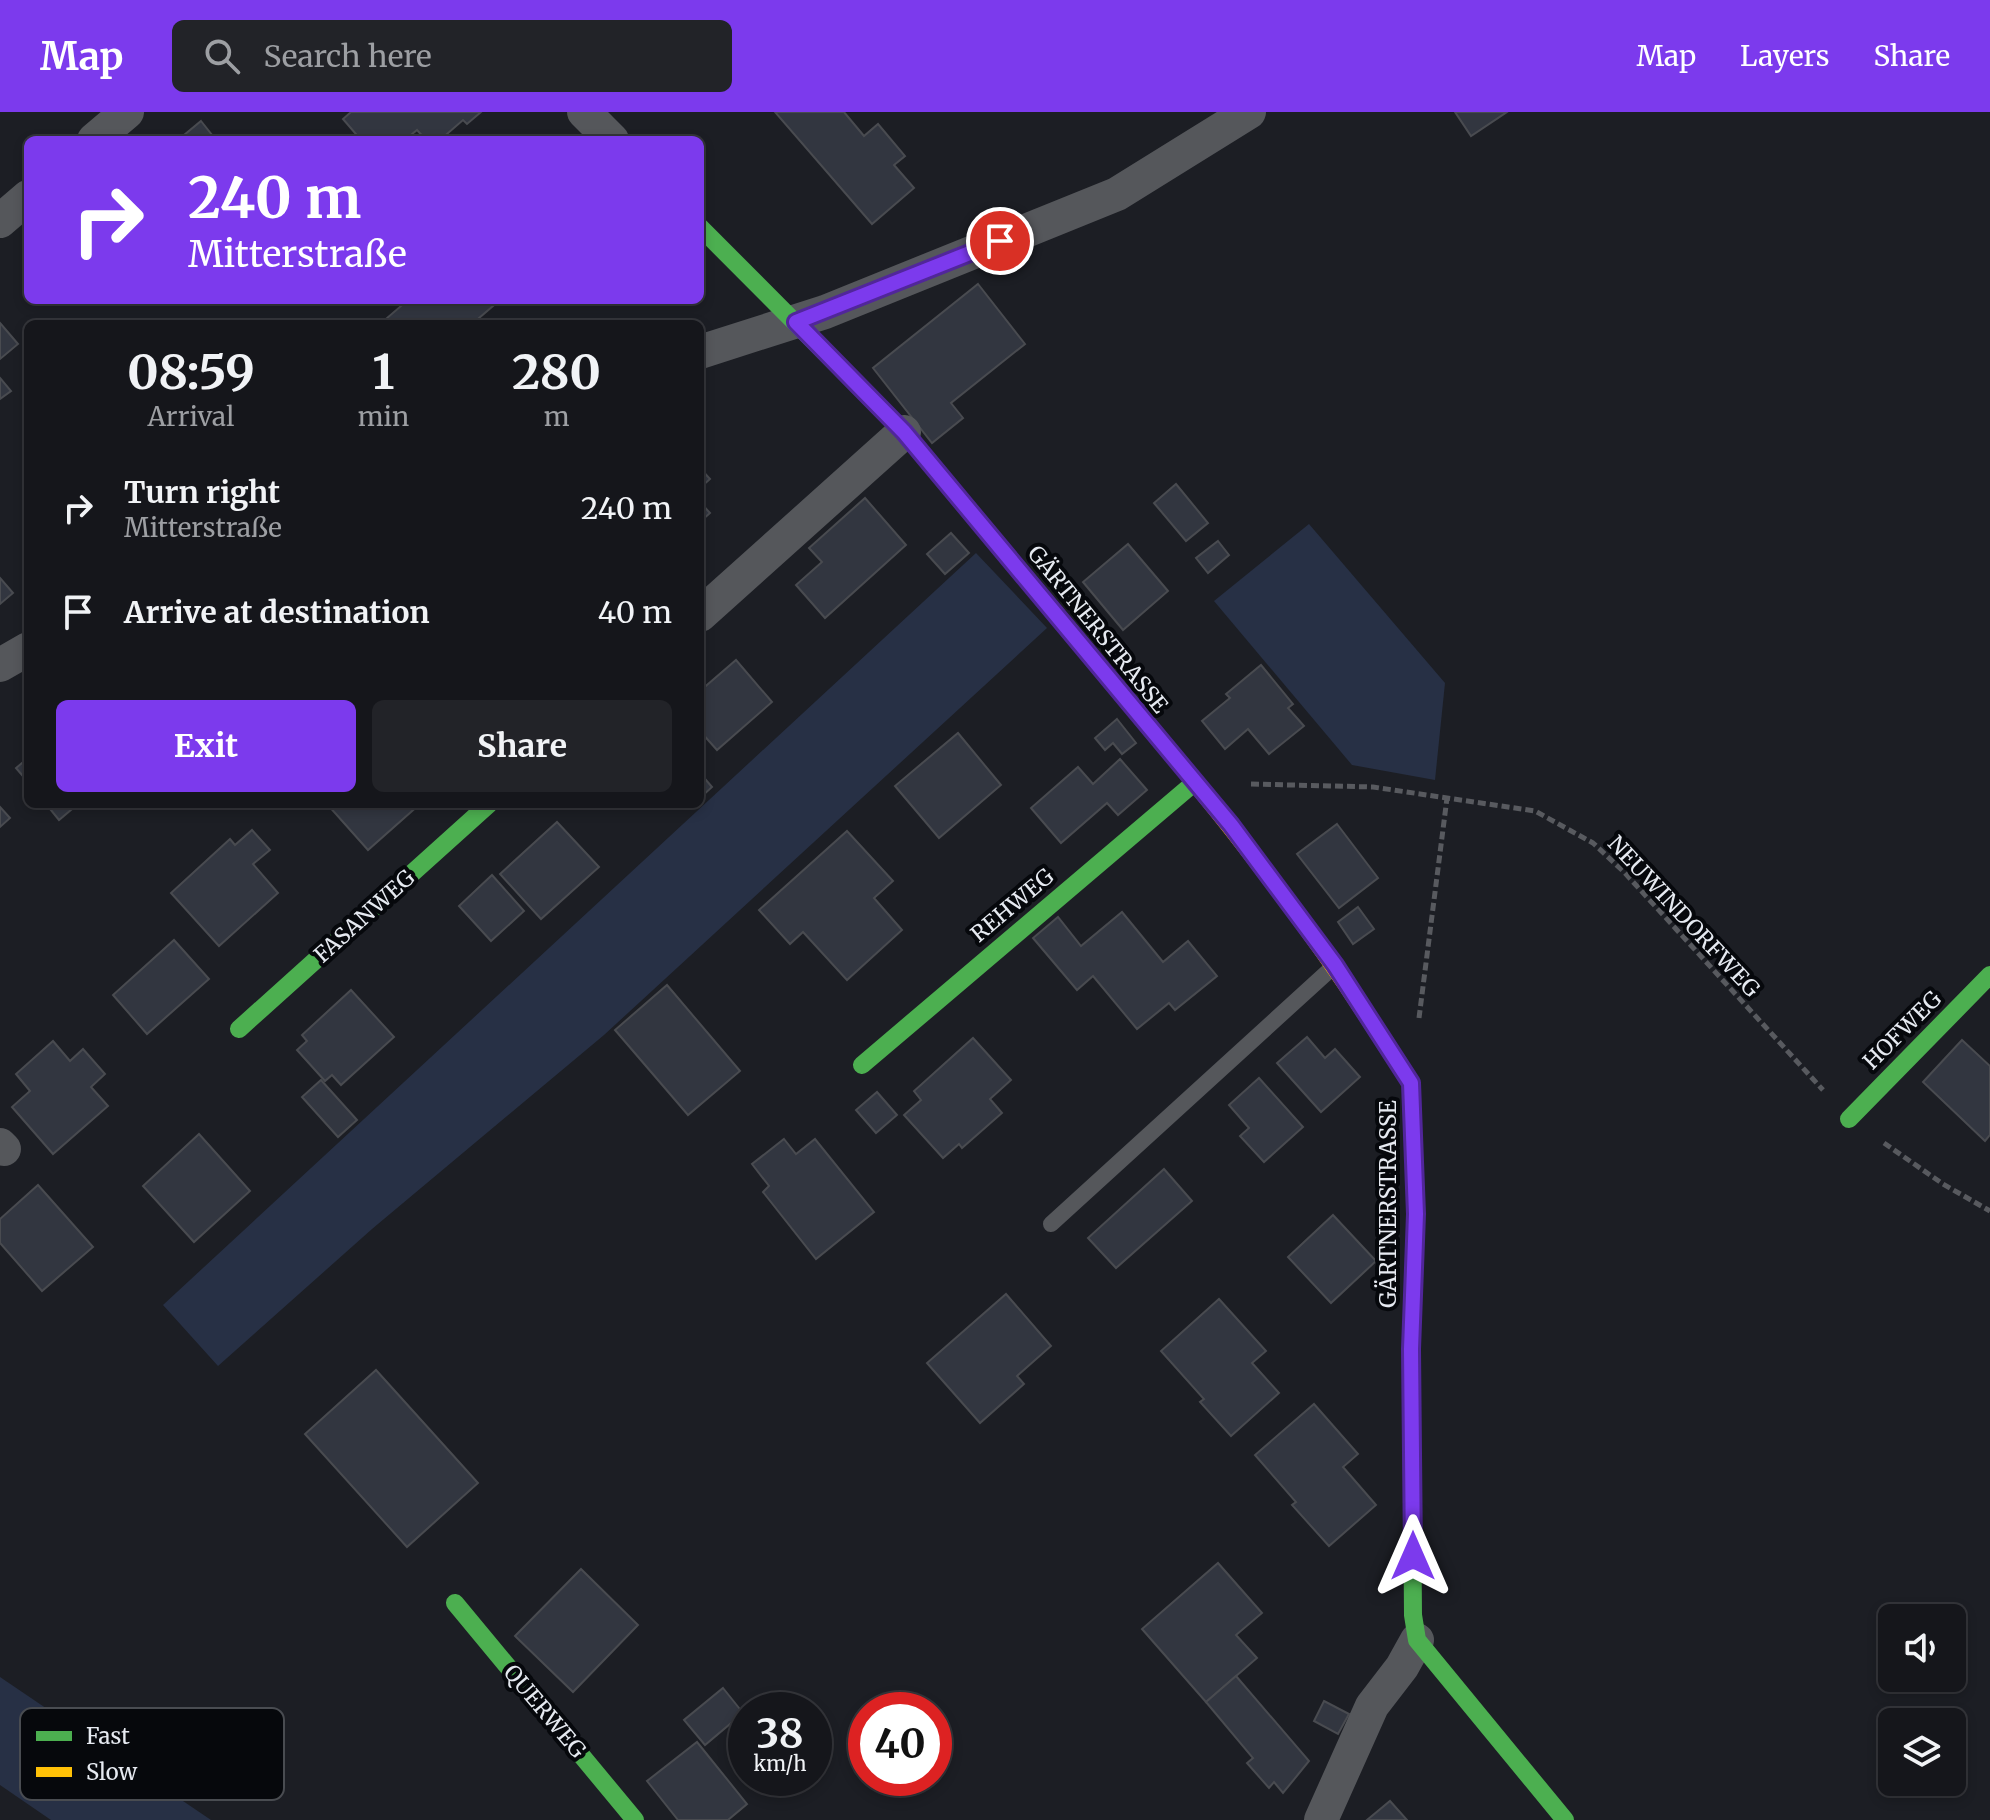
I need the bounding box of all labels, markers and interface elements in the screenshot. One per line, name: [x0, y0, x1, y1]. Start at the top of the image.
search box: [172, 20, 732, 92]
text: Map: [40, 33, 124, 80]
icon: search: [200, 34, 244, 78]
text: Search here: [264, 37, 432, 75]
text: Map: [1636, 38, 1696, 74]
text: Layers: [1740, 38, 1829, 74]
text: Share: [1873, 38, 1950, 74]
text: 240 m: [188, 163, 361, 233]
icon: right: [56, 168, 160, 272]
pin: [966, 207, 1034, 275]
icon: arrive: [978, 219, 1022, 263]
text: Mitterstraße: [188, 232, 407, 277]
text: 08:59: [127, 342, 255, 402]
text: 1: [372, 342, 395, 402]
text: 280: [512, 342, 601, 402]
text: Arrival: [147, 400, 234, 433]
text: min: [358, 400, 409, 433]
text: m: [544, 400, 569, 433]
text: Turn right: [124, 473, 280, 511]
icon: right: [56, 486, 100, 530]
text: 240 m: [581, 489, 672, 527]
text: Mitterstraße: [124, 511, 282, 544]
street label: GÄRTNERSTRASSE: [1022, 540, 1174, 718]
icon: arrive: [56, 590, 100, 634]
text: Arrive at destination: [124, 593, 430, 631]
text: 40 m: [598, 593, 672, 631]
button: Exit: [56, 700, 356, 792]
button: Share: [372, 700, 672, 792]
street label: NEUWINDORFWEG: [1602, 830, 1766, 1003]
street label: REHWEG: [965, 862, 1059, 948]
street label: FASANWEG: [308, 863, 420, 968]
street label: HOFWEG: [1857, 985, 1947, 1075]
street label: GÄRTNERSTRASSE: [1374, 1100, 1402, 1308]
position arrow: [1371, 1514, 1455, 1598]
map controls: [1878, 1604, 1966, 1796]
button: sound: [1878, 1604, 1966, 1692]
street label: QUERWEG: [498, 1659, 592, 1763]
speed limit sign: 40: [848, 1692, 952, 1796]
legend: [20, 1708, 284, 1800]
button: layers: [1878, 1708, 1966, 1796]
text: 38: [756, 1709, 804, 1759]
text: Fast: [86, 1722, 130, 1750]
text: km/h: [754, 1751, 806, 1776]
text: Slow: [86, 1758, 137, 1786]

